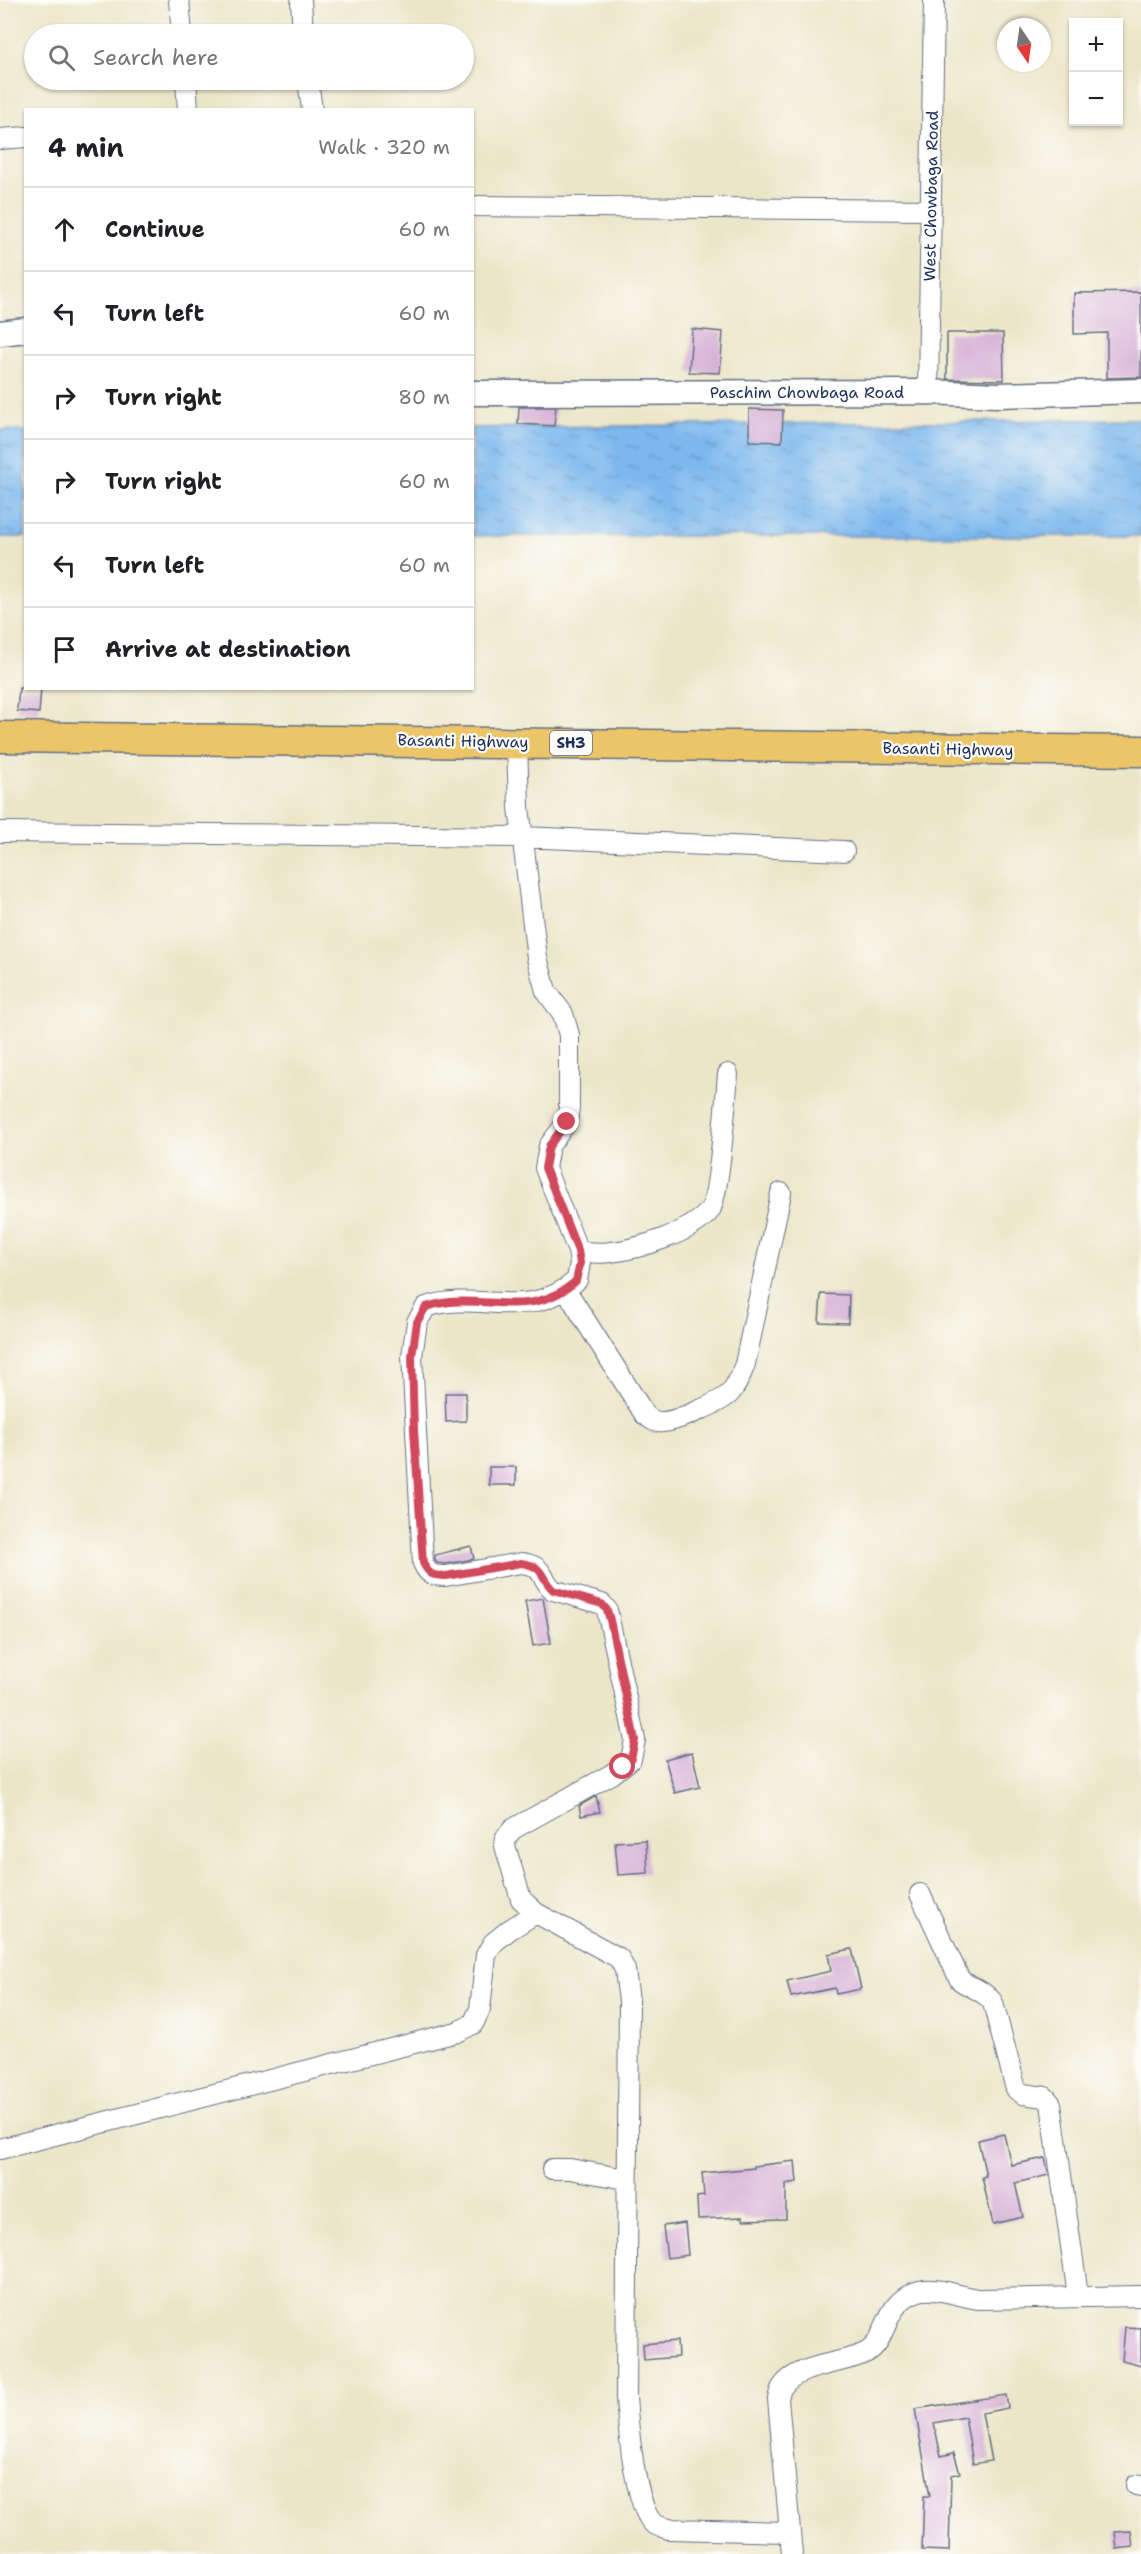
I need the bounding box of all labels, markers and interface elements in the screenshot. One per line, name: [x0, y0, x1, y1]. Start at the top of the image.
north arrow: [997, 18, 1051, 72]
map controls: [1069, 18, 1123, 126]
button: +: [1069, 18, 1123, 72]
search box: [24, 24, 474, 90]
icon: search: [45, 41, 78, 74]
text: Search here: [93, 43, 219, 72]
button: −: [1069, 72, 1123, 126]
street label: West Chowbaga Road: [919, 110, 943, 282]
text: 4 min: [48, 130, 124, 165]
text: Walk · 320 m: [318, 134, 450, 160]
icon: ahead: [48, 213, 81, 246]
text: Continue: [105, 215, 205, 244]
text: 60 m: [398, 216, 450, 242]
icon: left: [48, 297, 81, 330]
text: Turn left: [105, 299, 204, 328]
text: 60 m: [398, 300, 450, 326]
icon: right: [48, 381, 81, 414]
street label: Paschim Chowbaga Road: [710, 382, 904, 403]
text: Turn right: [105, 383, 222, 412]
text: 80 m: [398, 384, 450, 410]
icon: right: [48, 465, 81, 498]
text: Turn right: [105, 467, 222, 496]
text: 60 m: [398, 468, 450, 494]
icon: left: [48, 549, 81, 582]
text: Turn left: [105, 551, 204, 580]
text: 60 m: [398, 552, 450, 578]
icon: arrive: [48, 633, 81, 666]
text: Arrive at destination: [105, 635, 351, 664]
street label: Basanti Highway: [397, 729, 529, 753]
road number: SH3: [550, 731, 592, 755]
street label: Basanti Highway: [882, 737, 1014, 761]
route end: [553, 1108, 579, 1134]
route start: [609, 1753, 635, 1779]

